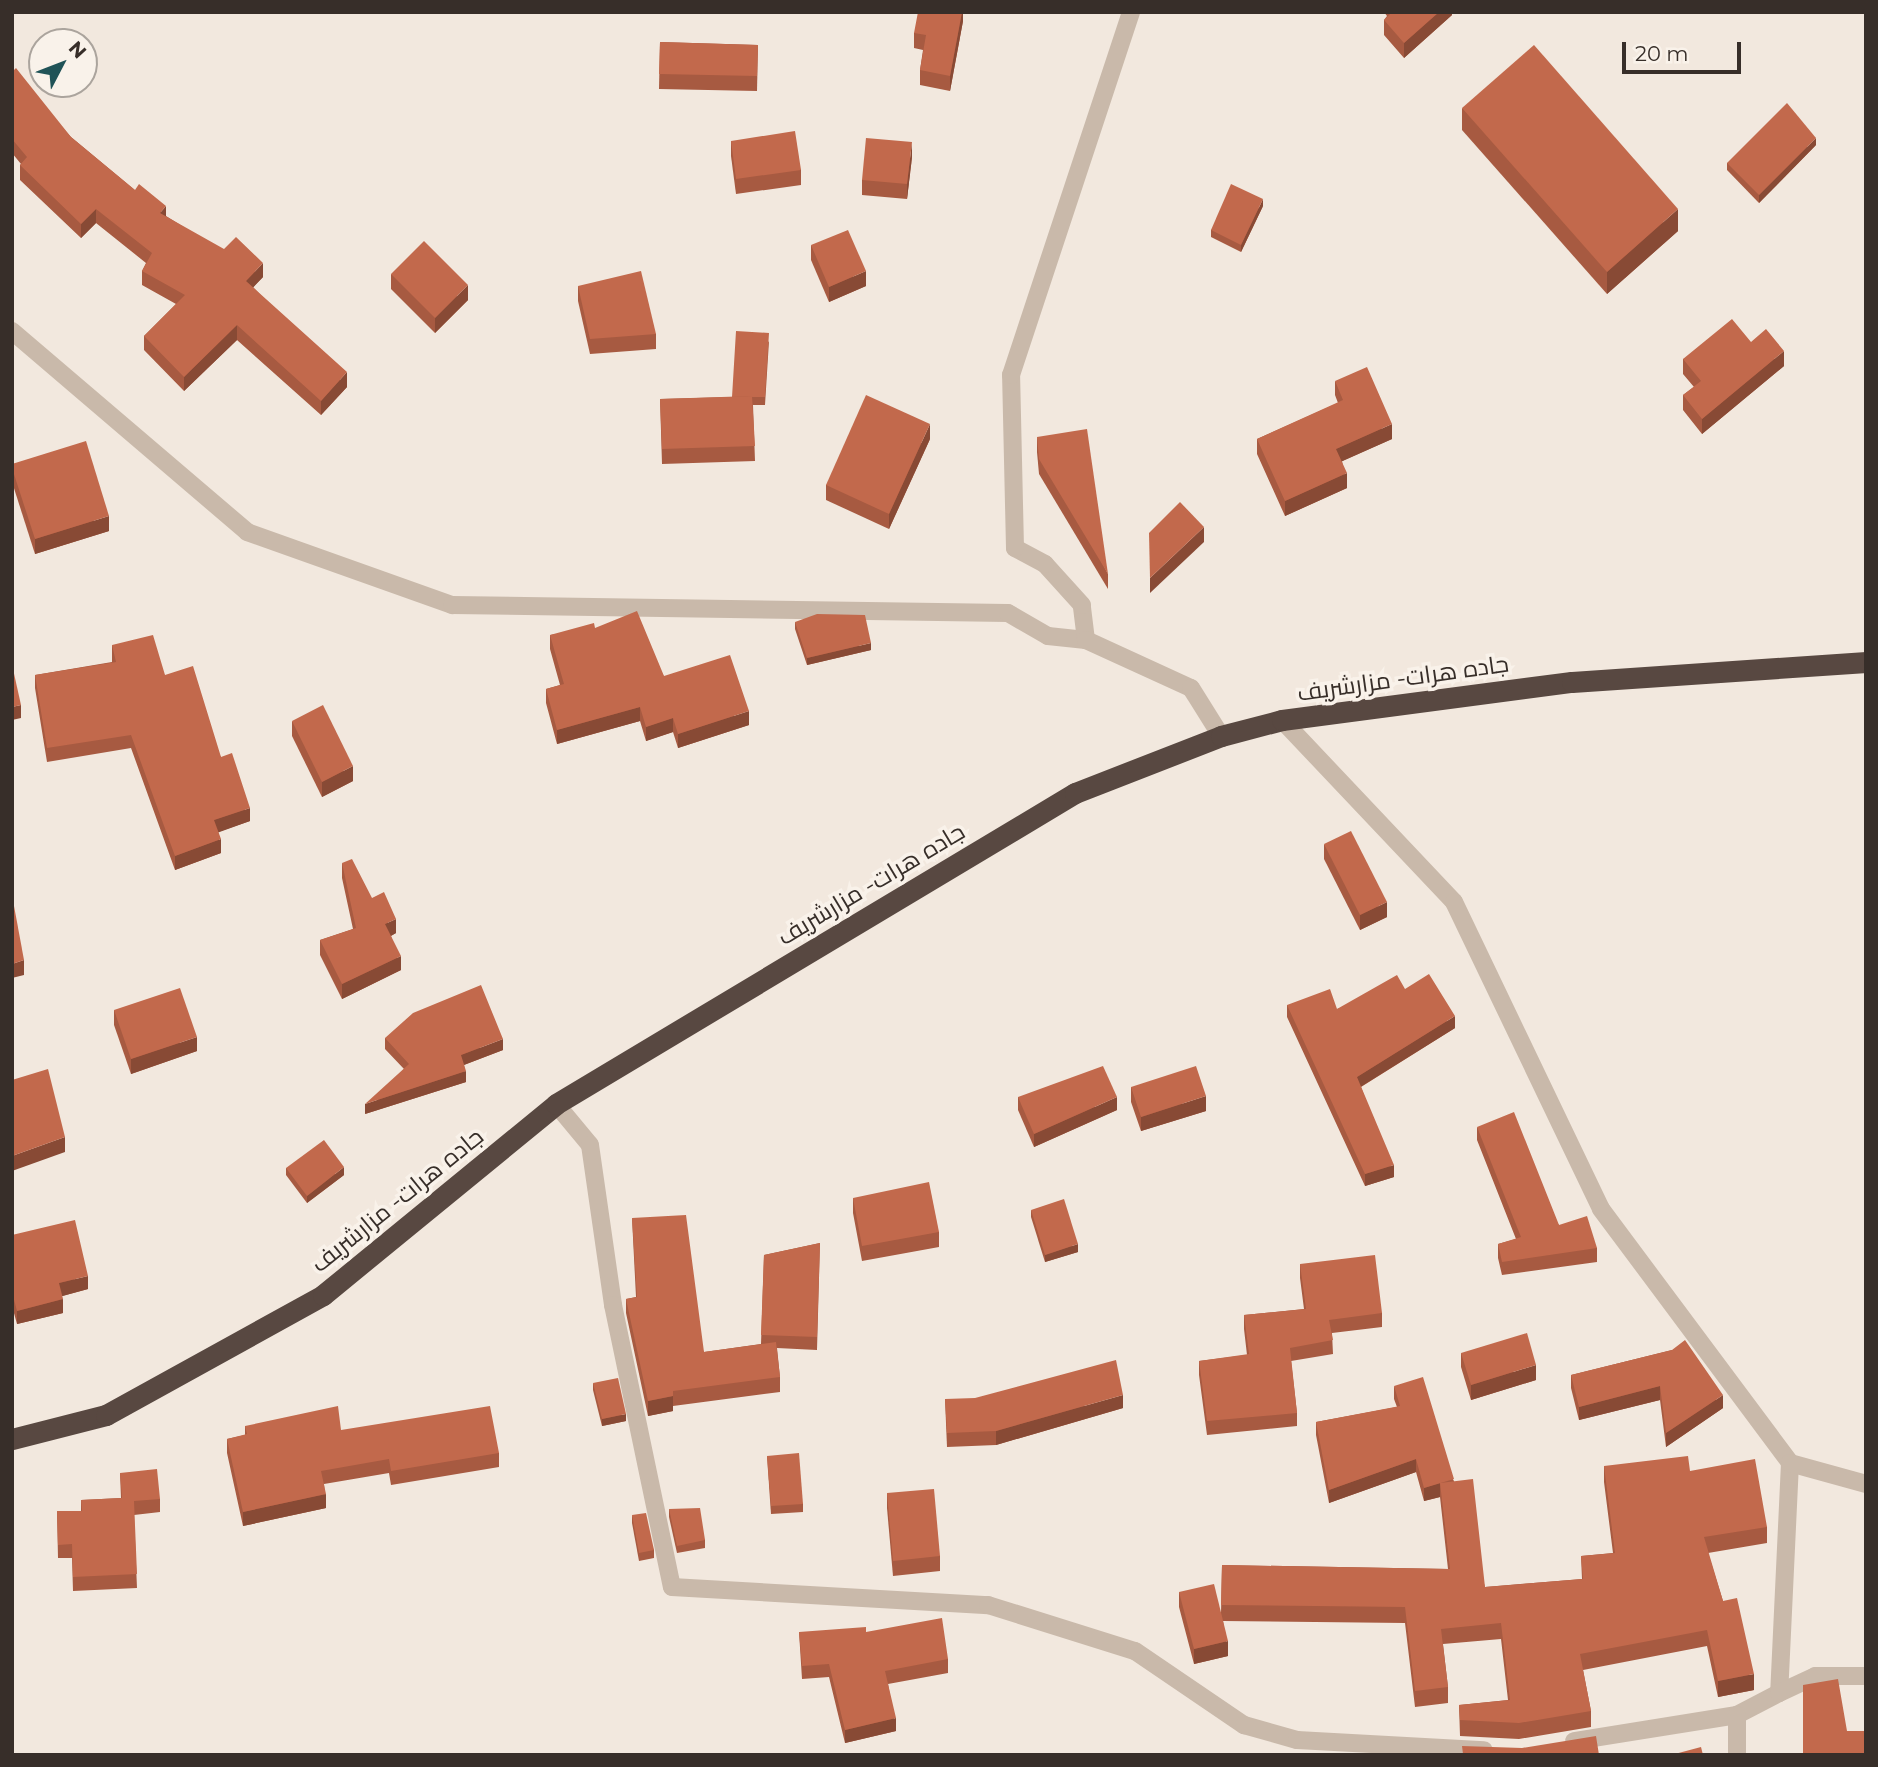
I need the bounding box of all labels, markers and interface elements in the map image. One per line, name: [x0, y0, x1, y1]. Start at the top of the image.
north arrow: [28, 28, 98, 98]
scale bar: [1626, 28, 1745, 72]
text: N: [64, 37, 91, 63]
text: 20 m: [1635, 41, 1689, 66]
street label: جاده هرات- مزارشریف: [1295, 649, 1511, 707]
street label: جاده هرات- مزارشریف: [772, 817, 970, 951]
street label: جاده هرات- مزارشریف: [305, 1122, 489, 1278]

